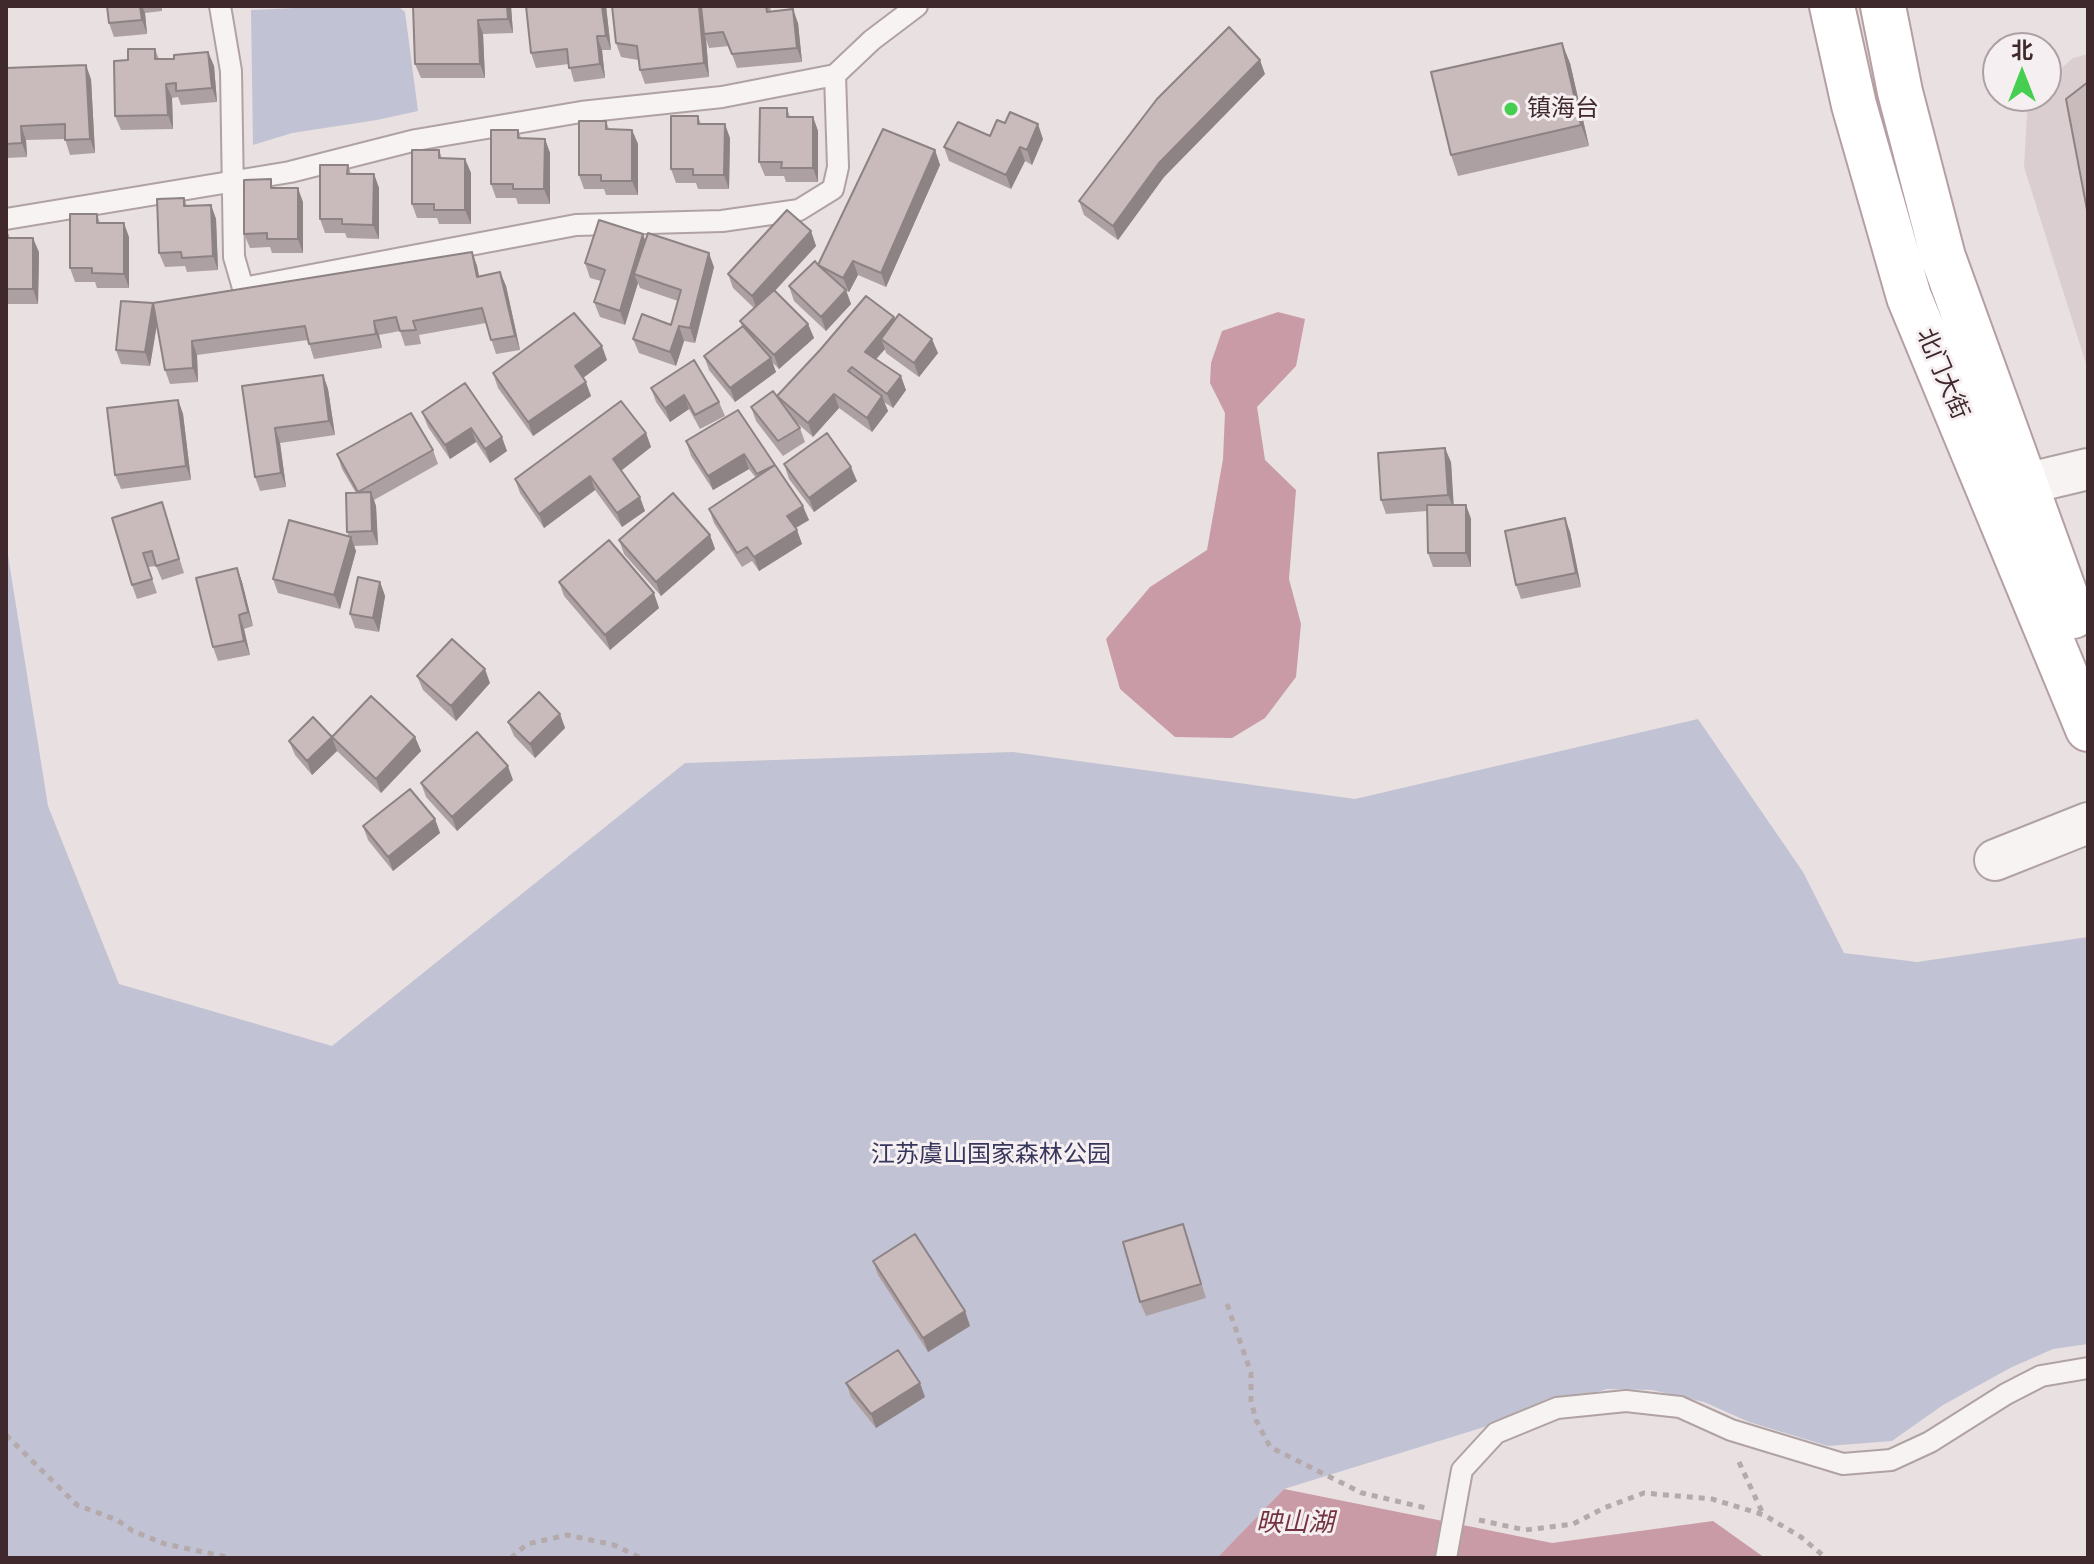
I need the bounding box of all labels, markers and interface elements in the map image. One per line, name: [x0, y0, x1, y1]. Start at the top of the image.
north arrow: [1982, 32, 2062, 112]
text: 北: [2011, 35, 2033, 65]
place label: 镇海台: [1527, 95, 1599, 123]
marker: 镇海台: [1502, 100, 1520, 118]
street label: 北门大街: [1910, 324, 1974, 424]
park label: 江苏虞山国家森林公园: [871, 1141, 1111, 1169]
water label: 映山湖: [1256, 1508, 1334, 1540]

